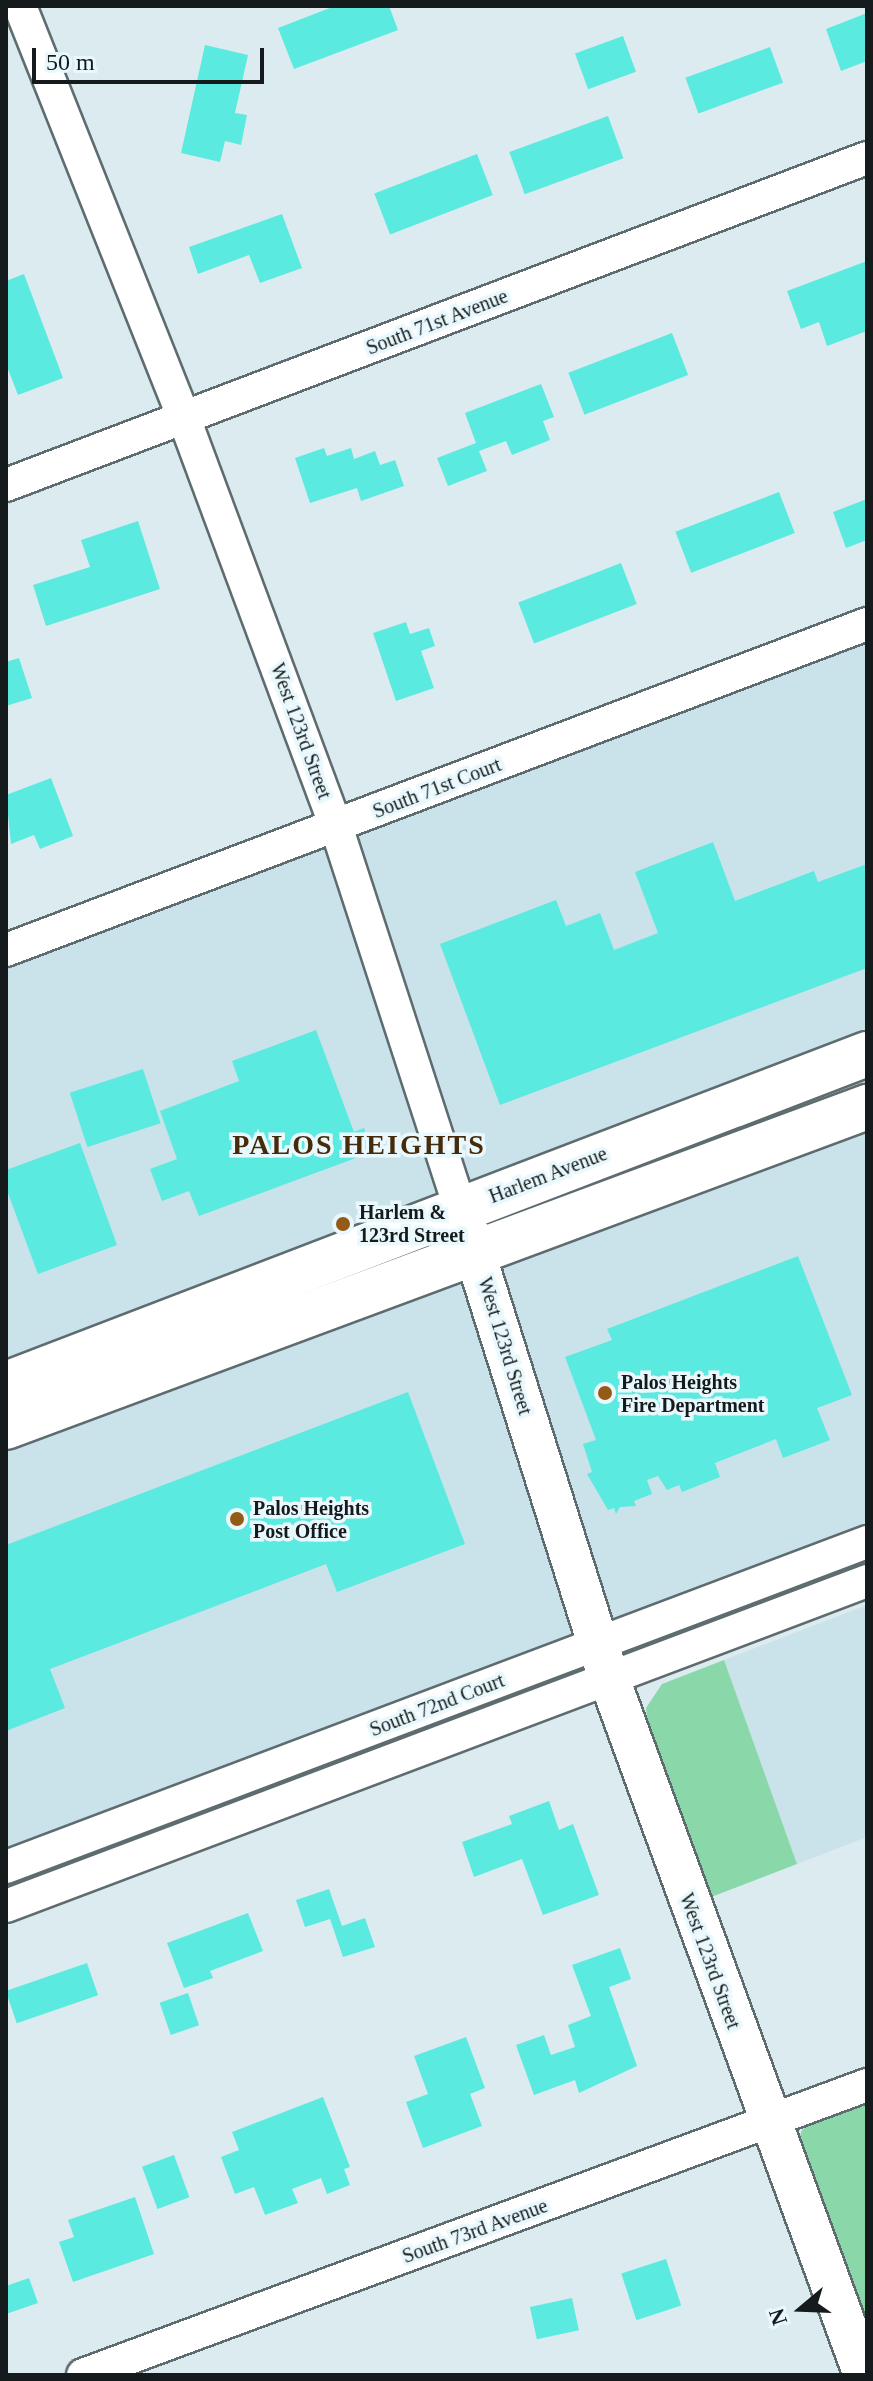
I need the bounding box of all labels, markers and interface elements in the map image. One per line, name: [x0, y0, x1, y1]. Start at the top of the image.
scale bar: [36, 32, 268, 82]
text: 50 m: [46, 49, 95, 75]
street label: South 71st Avenue: [362, 284, 512, 360]
street label: West 123rd Street: [265, 660, 337, 802]
street label: South 71st Court: [369, 753, 505, 823]
district label: PALOS HEIGHTS: [232, 1128, 486, 1162]
street label: Harlem Avenue: [485, 1141, 611, 1209]
place label: Harlem & 123rd Street: [359, 1200, 465, 1247]
marker: Harlem & 123rd Street: [334, 1215, 352, 1233]
street label: West 123rd Street: [473, 1274, 537, 1418]
place label: Palos Heights Fire Department: [621, 1370, 764, 1417]
marker: Palos Heights Fire Department: [596, 1384, 614, 1402]
place label: Palos Heights Post Office: [253, 1496, 369, 1543]
marker: Palos Heights Post Office: [228, 1510, 246, 1528]
street label: South 72nd Court: [366, 1668, 508, 1742]
street label: West 123rd Street: [674, 1890, 746, 2032]
street label: South 73rd Avenue: [399, 2193, 551, 2269]
north arrow: [761, 2269, 841, 2349]
text: N: [763, 2305, 792, 2329]

